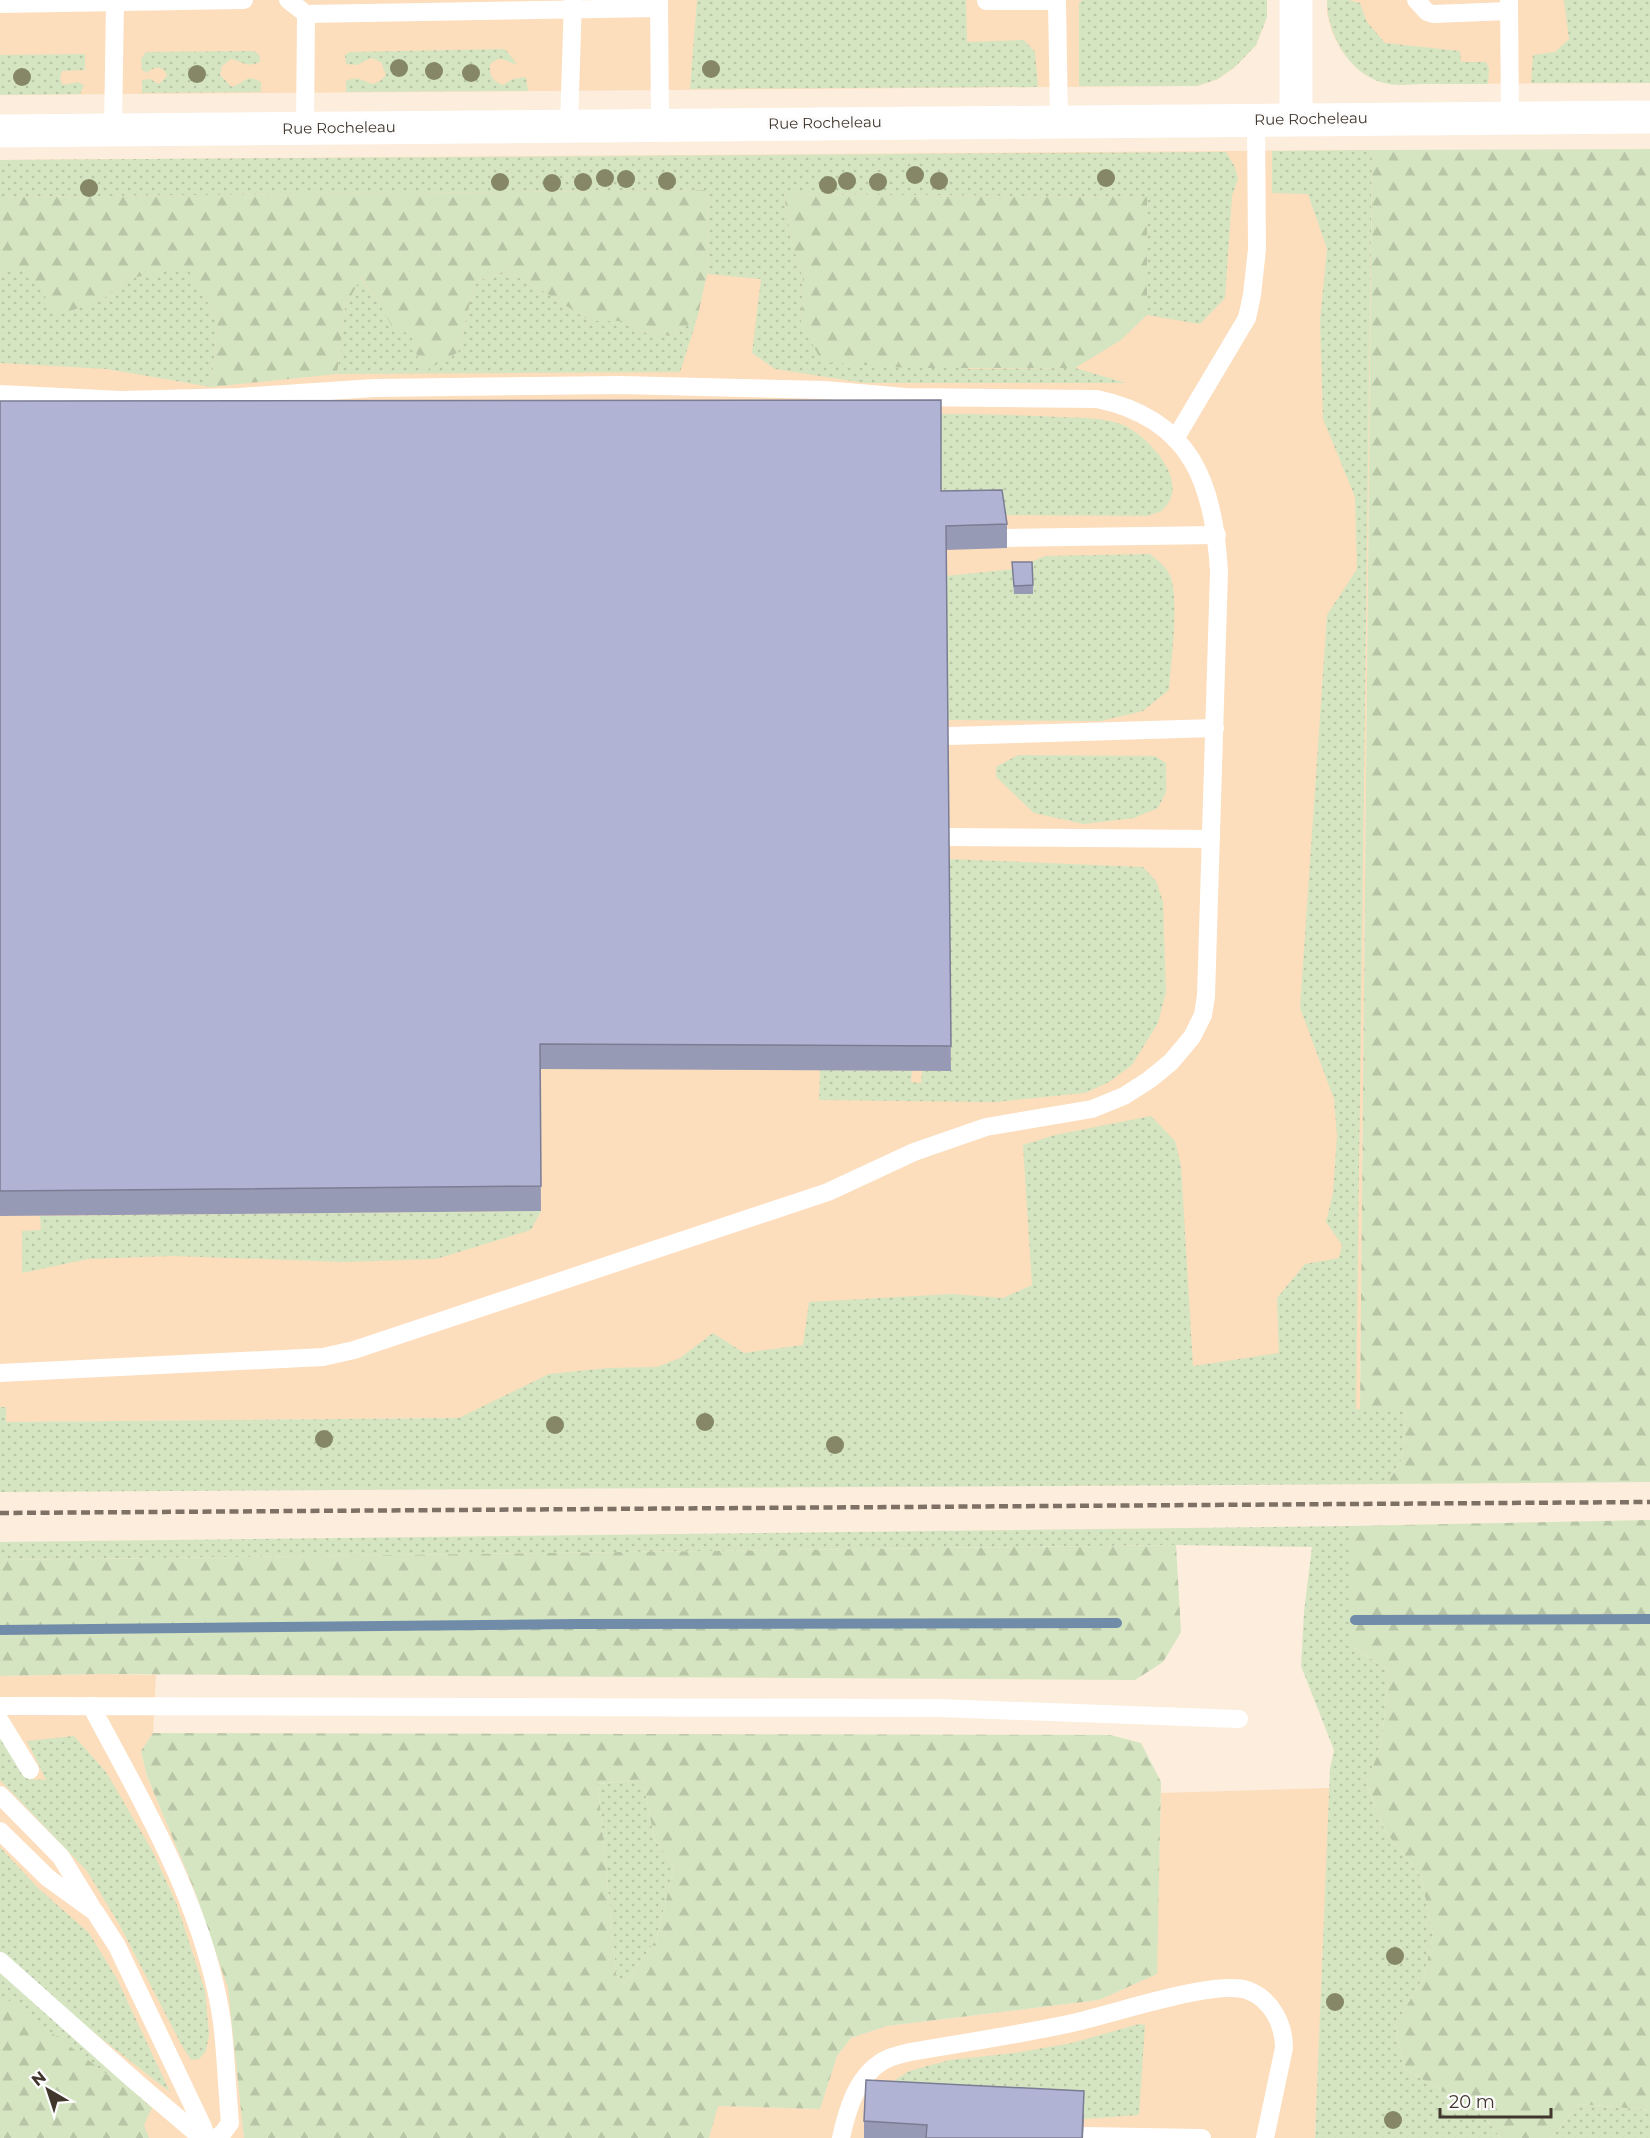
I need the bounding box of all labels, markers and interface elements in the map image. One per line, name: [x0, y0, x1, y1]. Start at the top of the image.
street label: Rue Rocheleau: [1254, 108, 1368, 129]
street label: Rue Rocheleau: [768, 112, 882, 133]
street label: Rue Rocheleau: [282, 117, 396, 138]
north arrow: [18, 2060, 78, 2120]
text: N: [28, 2067, 50, 2090]
scale bar: [1440, 2081, 1551, 2119]
text: 20 m: [1449, 2091, 1495, 2113]

